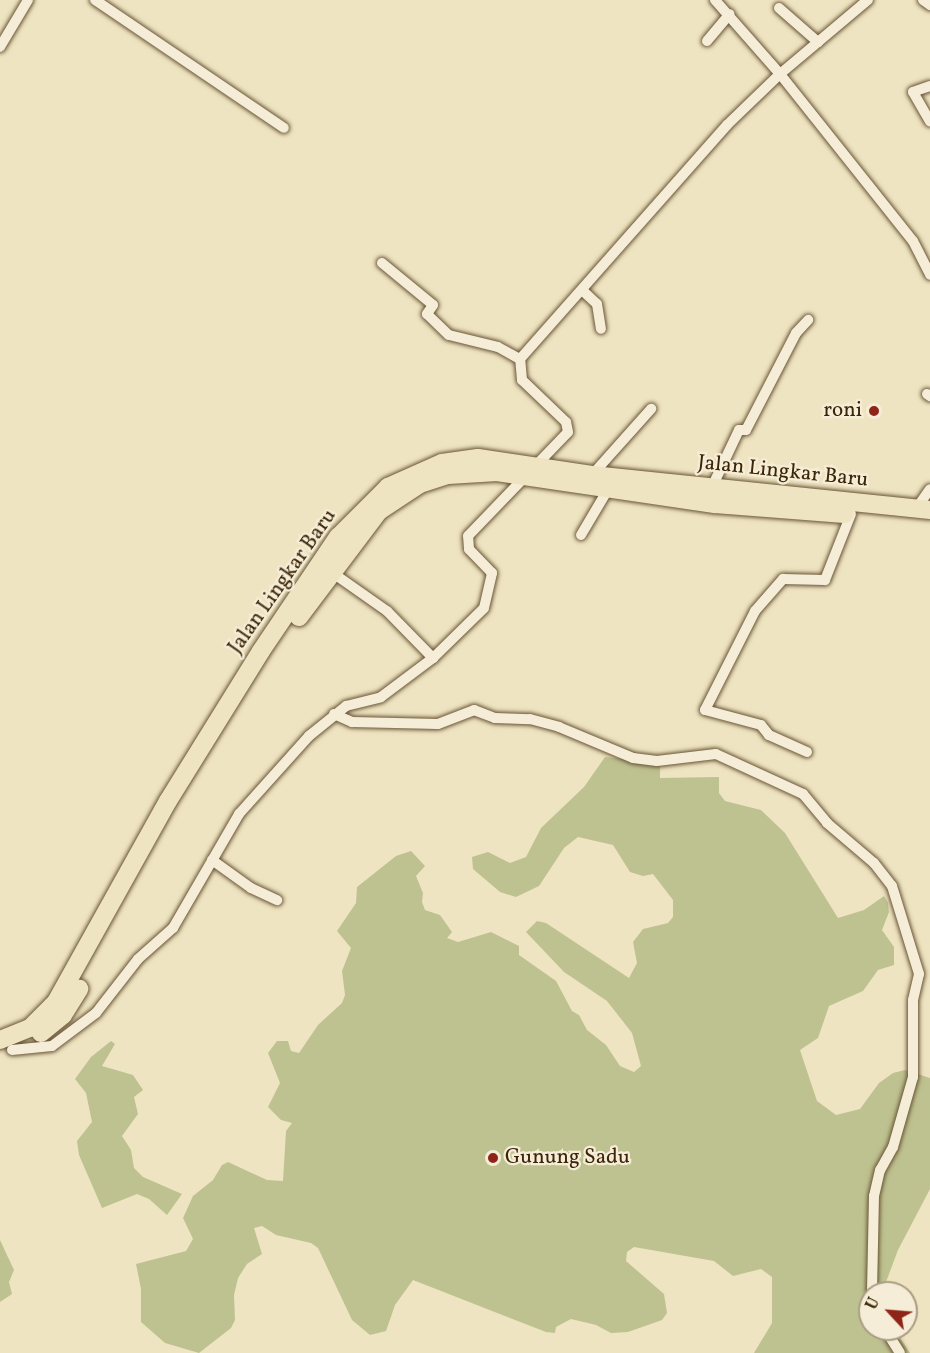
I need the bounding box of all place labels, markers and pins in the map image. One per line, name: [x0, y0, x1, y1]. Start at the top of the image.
place label: roni: [823, 398, 862, 424]
marker: roni: [867, 404, 881, 418]
place label: Gunung Sadu: [505, 1145, 630, 1171]
marker: Gunung Sadu: [486, 1151, 500, 1165]

